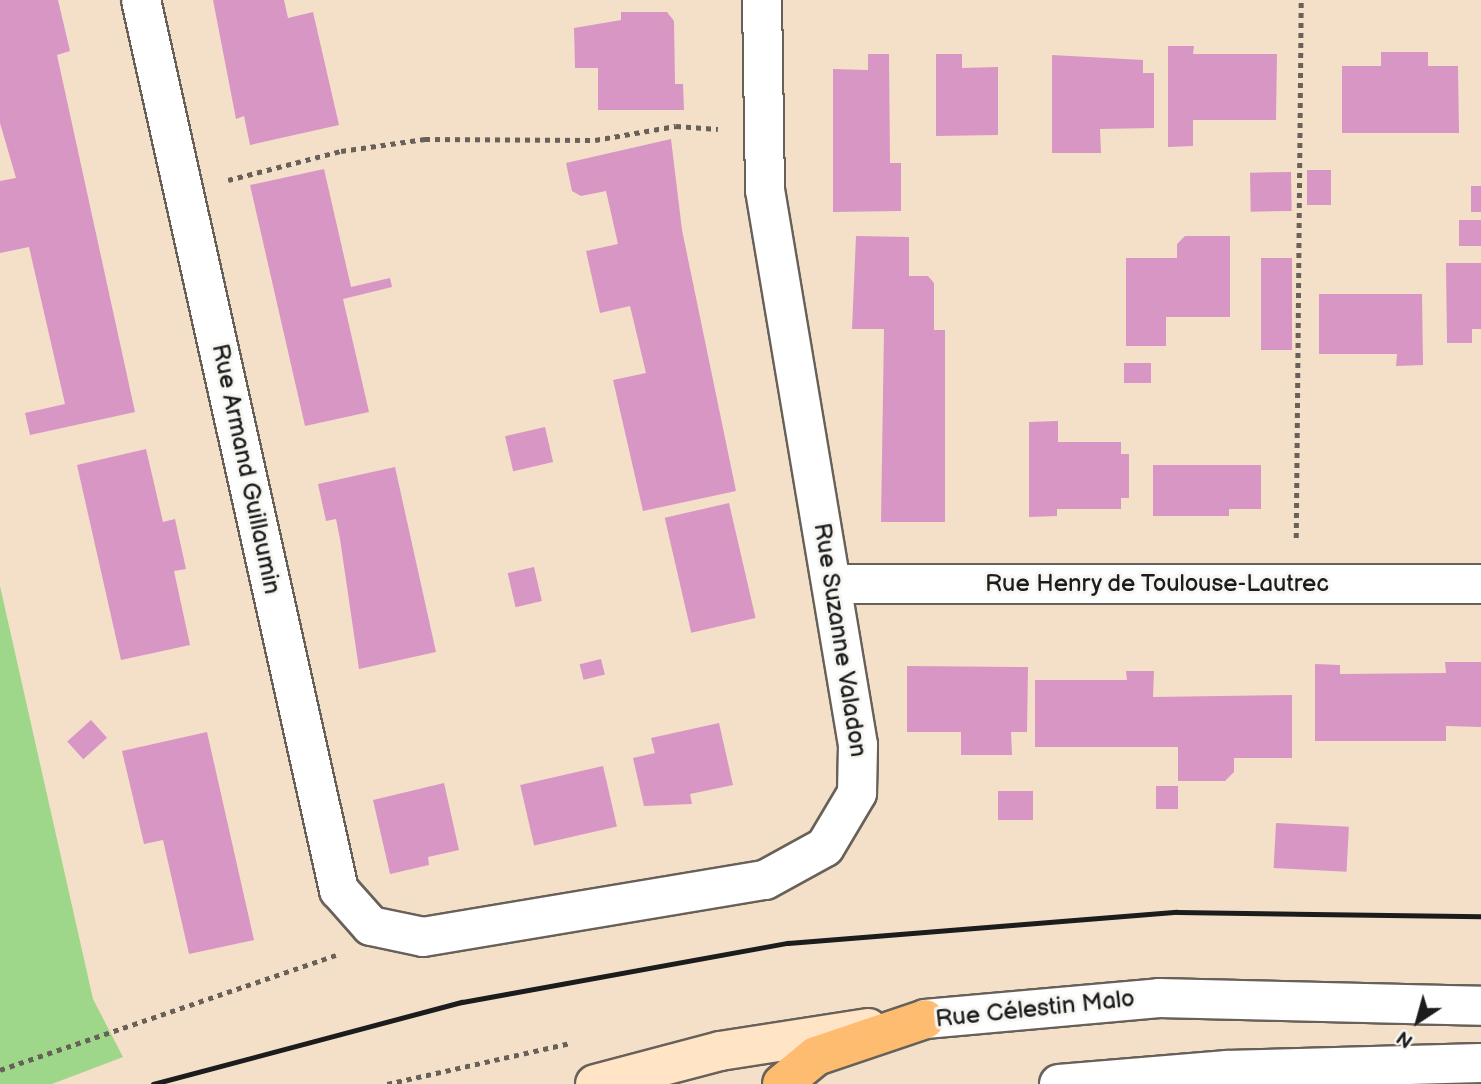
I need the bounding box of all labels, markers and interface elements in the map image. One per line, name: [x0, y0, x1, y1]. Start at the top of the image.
street label: Rue Armand Guillaumin: [205, 341, 287, 597]
street label: Rue Suzanne Valadon: [807, 520, 873, 760]
street label: Rue Henry de Toulouse-Lautrec: [984, 570, 1330, 598]
street label: Rue Célestin Malo: [934, 984, 1136, 1034]
north arrow: [1383, 986, 1453, 1056]
text: N: [1393, 1025, 1418, 1052]

